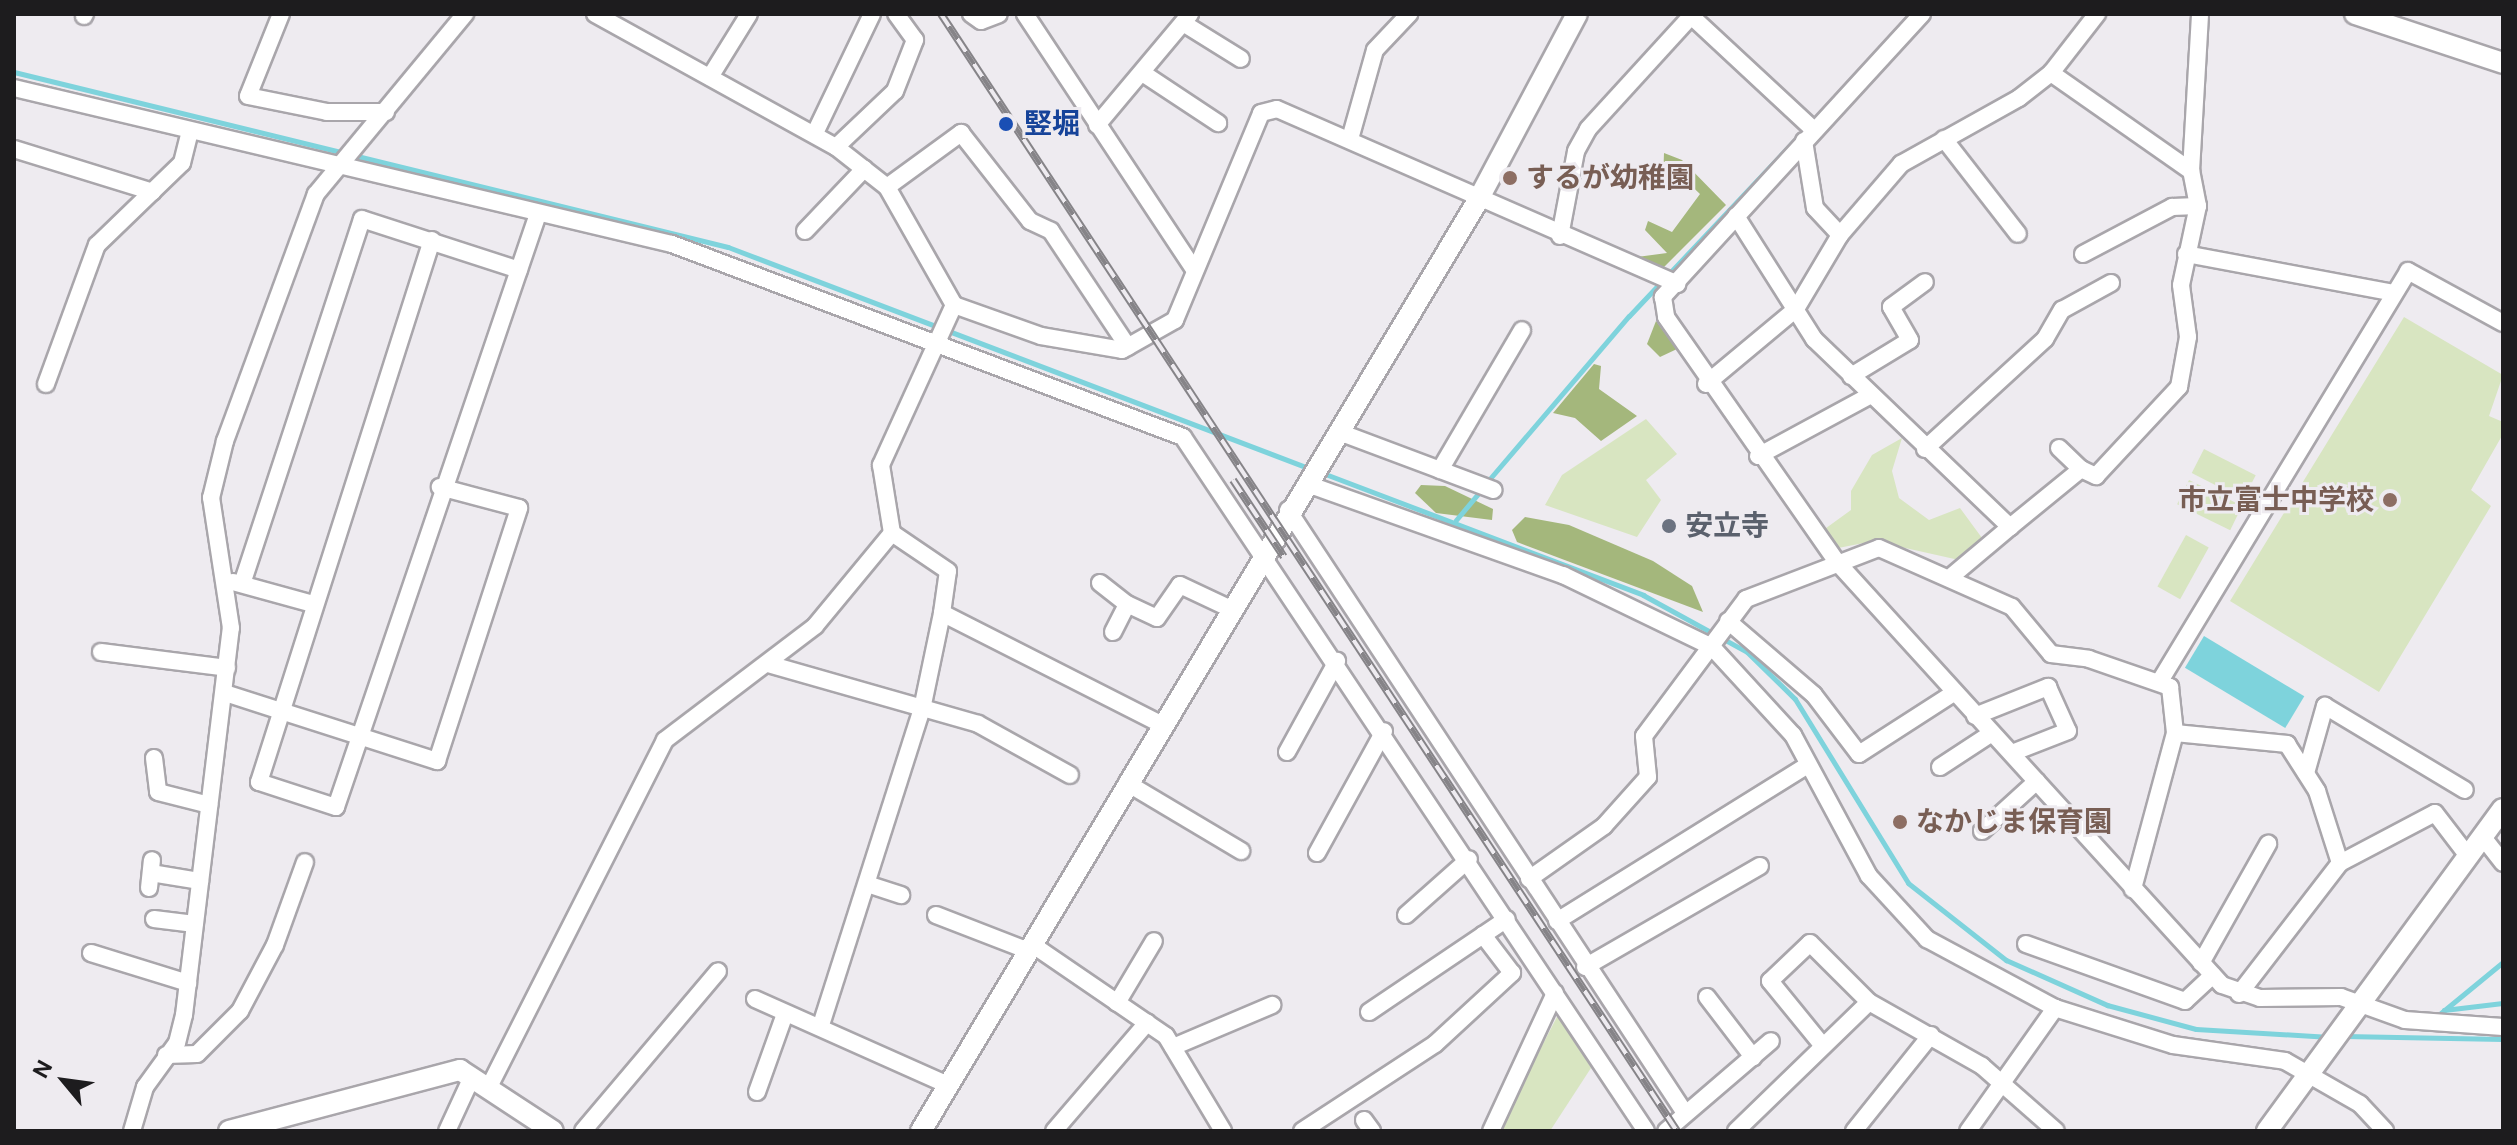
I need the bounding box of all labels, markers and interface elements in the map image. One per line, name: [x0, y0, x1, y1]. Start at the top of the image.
place label: 竪堀: [1024, 107, 1080, 141]
marker: 竪堀: [995, 113, 1017, 135]
place label: するが幼稚園: [1526, 161, 1694, 195]
marker: するが幼稚園: [1501, 169, 1519, 187]
place label: 市立富士中学校: [2178, 483, 2374, 517]
marker: 市立富士中学校: [2381, 491, 2399, 509]
place label: 安立寺: [1685, 509, 1769, 543]
marker: 安立寺: [1660, 517, 1678, 535]
place label: なかじま保育園: [1916, 805, 2112, 839]
marker: なかじま保育園: [1891, 813, 1909, 831]
north arrow: [24, 1041, 104, 1121]
text: N: [26, 1055, 59, 1083]

